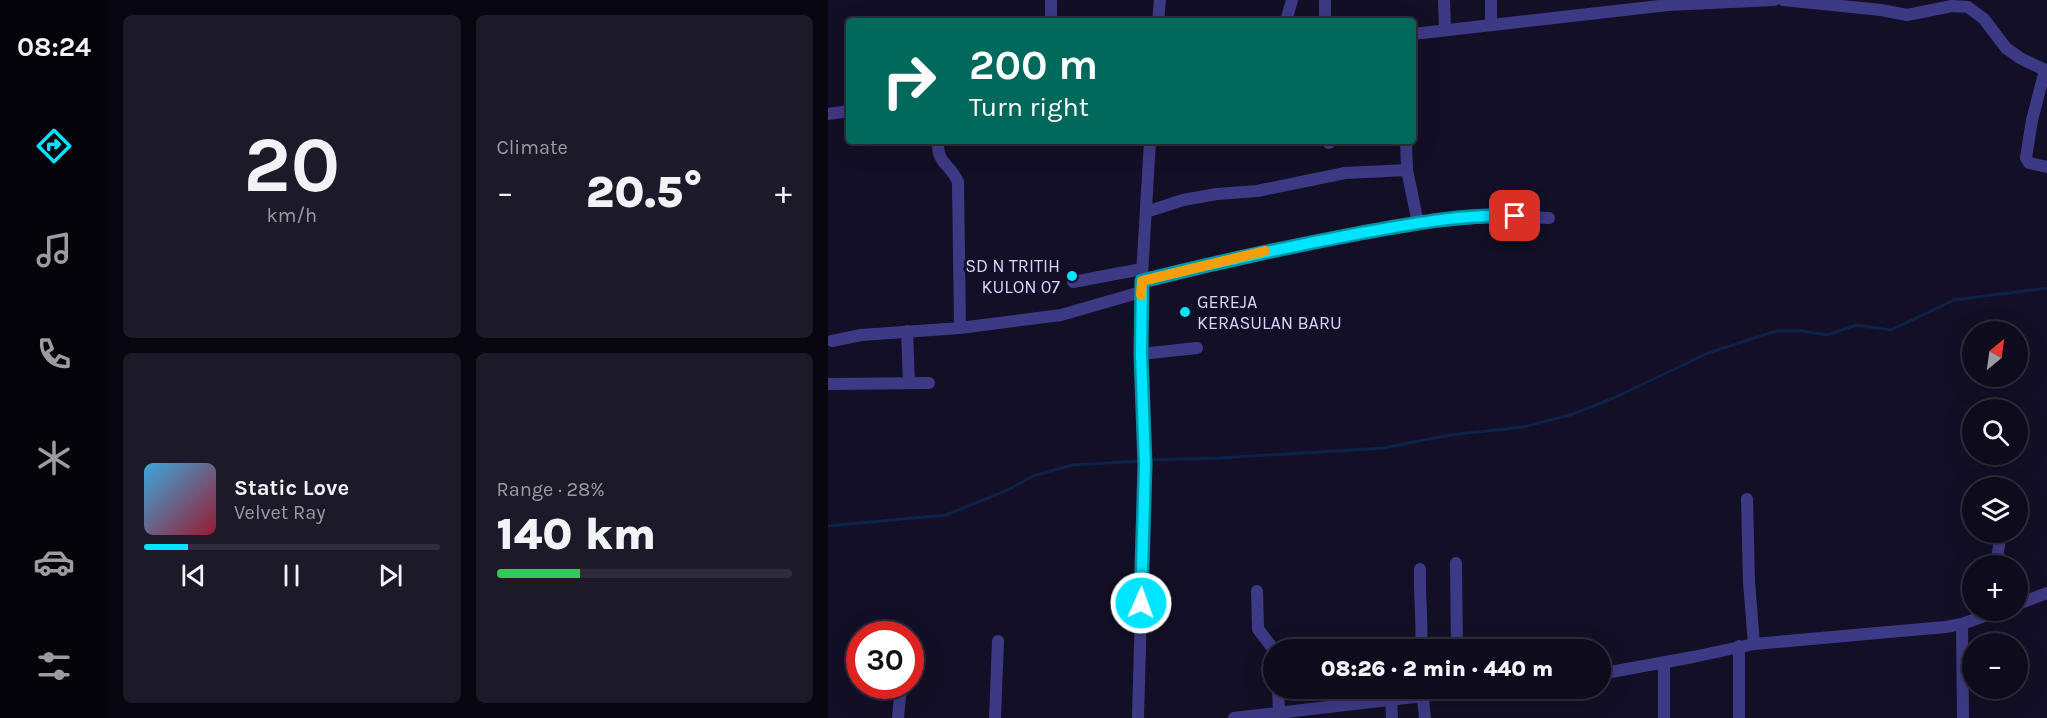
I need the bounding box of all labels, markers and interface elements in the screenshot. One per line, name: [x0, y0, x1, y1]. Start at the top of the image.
text: 08:24: [17, 31, 91, 63]
text: 200 m: [969, 40, 1098, 90]
icon: right: [870, 42, 948, 120]
text: Turn right: [969, 91, 1089, 123]
text: 20: [243, 119, 340, 211]
icon: directions: [33, 125, 75, 167]
text: Climate: [497, 136, 568, 159]
text: 20.5°: [586, 166, 703, 218]
text: −: [497, 173, 514, 211]
text: +: [775, 173, 792, 211]
pin: [1489, 190, 1540, 241]
icon: arrive: [1498, 199, 1531, 232]
text: km/h: [266, 204, 317, 227]
icon: music: [33, 229, 75, 271]
place label: SD N TRITIH KULON 07: [965, 255, 1061, 298]
marker: SD N TRITIH KULON 07: [1065, 269, 1079, 283]
place label: GEREJA KERASULAN BARU: [1197, 291, 1342, 334]
marker: GEREJA KERASULAN BARU: [1178, 305, 1192, 319]
north arrow: [1962, 321, 2028, 387]
map controls: [1962, 321, 2028, 699]
icon: phone: [33, 333, 75, 375]
button: search: [1962, 399, 2028, 465]
icon: climate: [33, 437, 75, 479]
text: Static Love: [234, 475, 349, 501]
button: layers: [1962, 477, 2028, 543]
text: Range · 28%: [497, 478, 605, 501]
text: Velvet Ray: [234, 501, 326, 524]
text: 140 km: [497, 508, 656, 560]
icon: car: [33, 541, 75, 583]
button: +: [1962, 555, 2028, 621]
icon: previous: [177, 559, 210, 592]
icon: pause: [275, 559, 308, 592]
icon: next: [374, 559, 407, 592]
position arrow: [1109, 571, 1173, 635]
speed limit sign: 30: [846, 621, 924, 699]
button: −: [1962, 633, 2028, 699]
icon: filters: [33, 645, 75, 687]
text: 08:26 · 2 min · 440 m: [1321, 656, 1553, 682]

